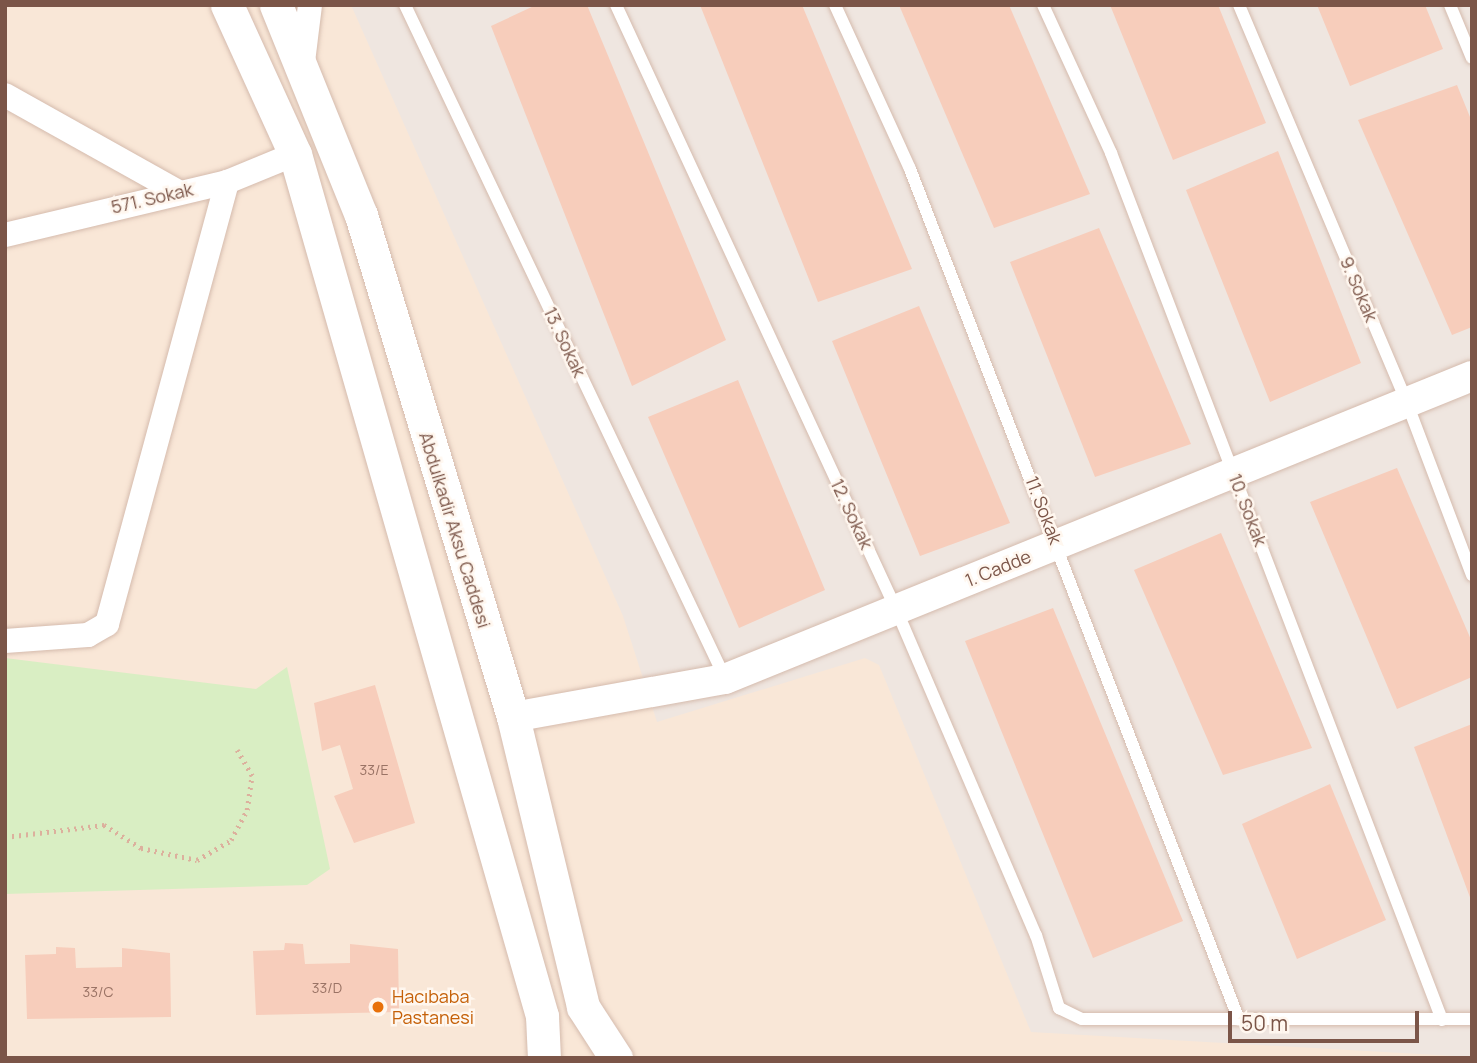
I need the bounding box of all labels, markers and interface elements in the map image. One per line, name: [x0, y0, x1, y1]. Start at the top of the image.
street label: 571. Sokak: [109, 178, 195, 218]
street label: 9. Sokak: [1336, 253, 1382, 325]
street label: 13. Sokak: [539, 304, 591, 380]
street label: Abdulkadir Aksu Caddesi: [415, 429, 495, 631]
street label: 10. Sokak: [1224, 471, 1272, 549]
street label: 11. Sokak: [1021, 473, 1067, 547]
street label: 12. Sokak: [826, 475, 878, 553]
street label: 1. Cadde: [962, 545, 1034, 591]
house number: 33/E: [360, 762, 388, 778]
house number: 33/D: [312, 980, 342, 996]
house number: 33/C: [83, 984, 113, 1000]
place label: Hacıbaba Pastanesi: [392, 986, 474, 1028]
scale bar: [1232, 996, 1423, 1040]
marker: Hacıbaba Pastanesi: [370, 999, 386, 1015]
text: 50 m: [1241, 1009, 1288, 1037]

